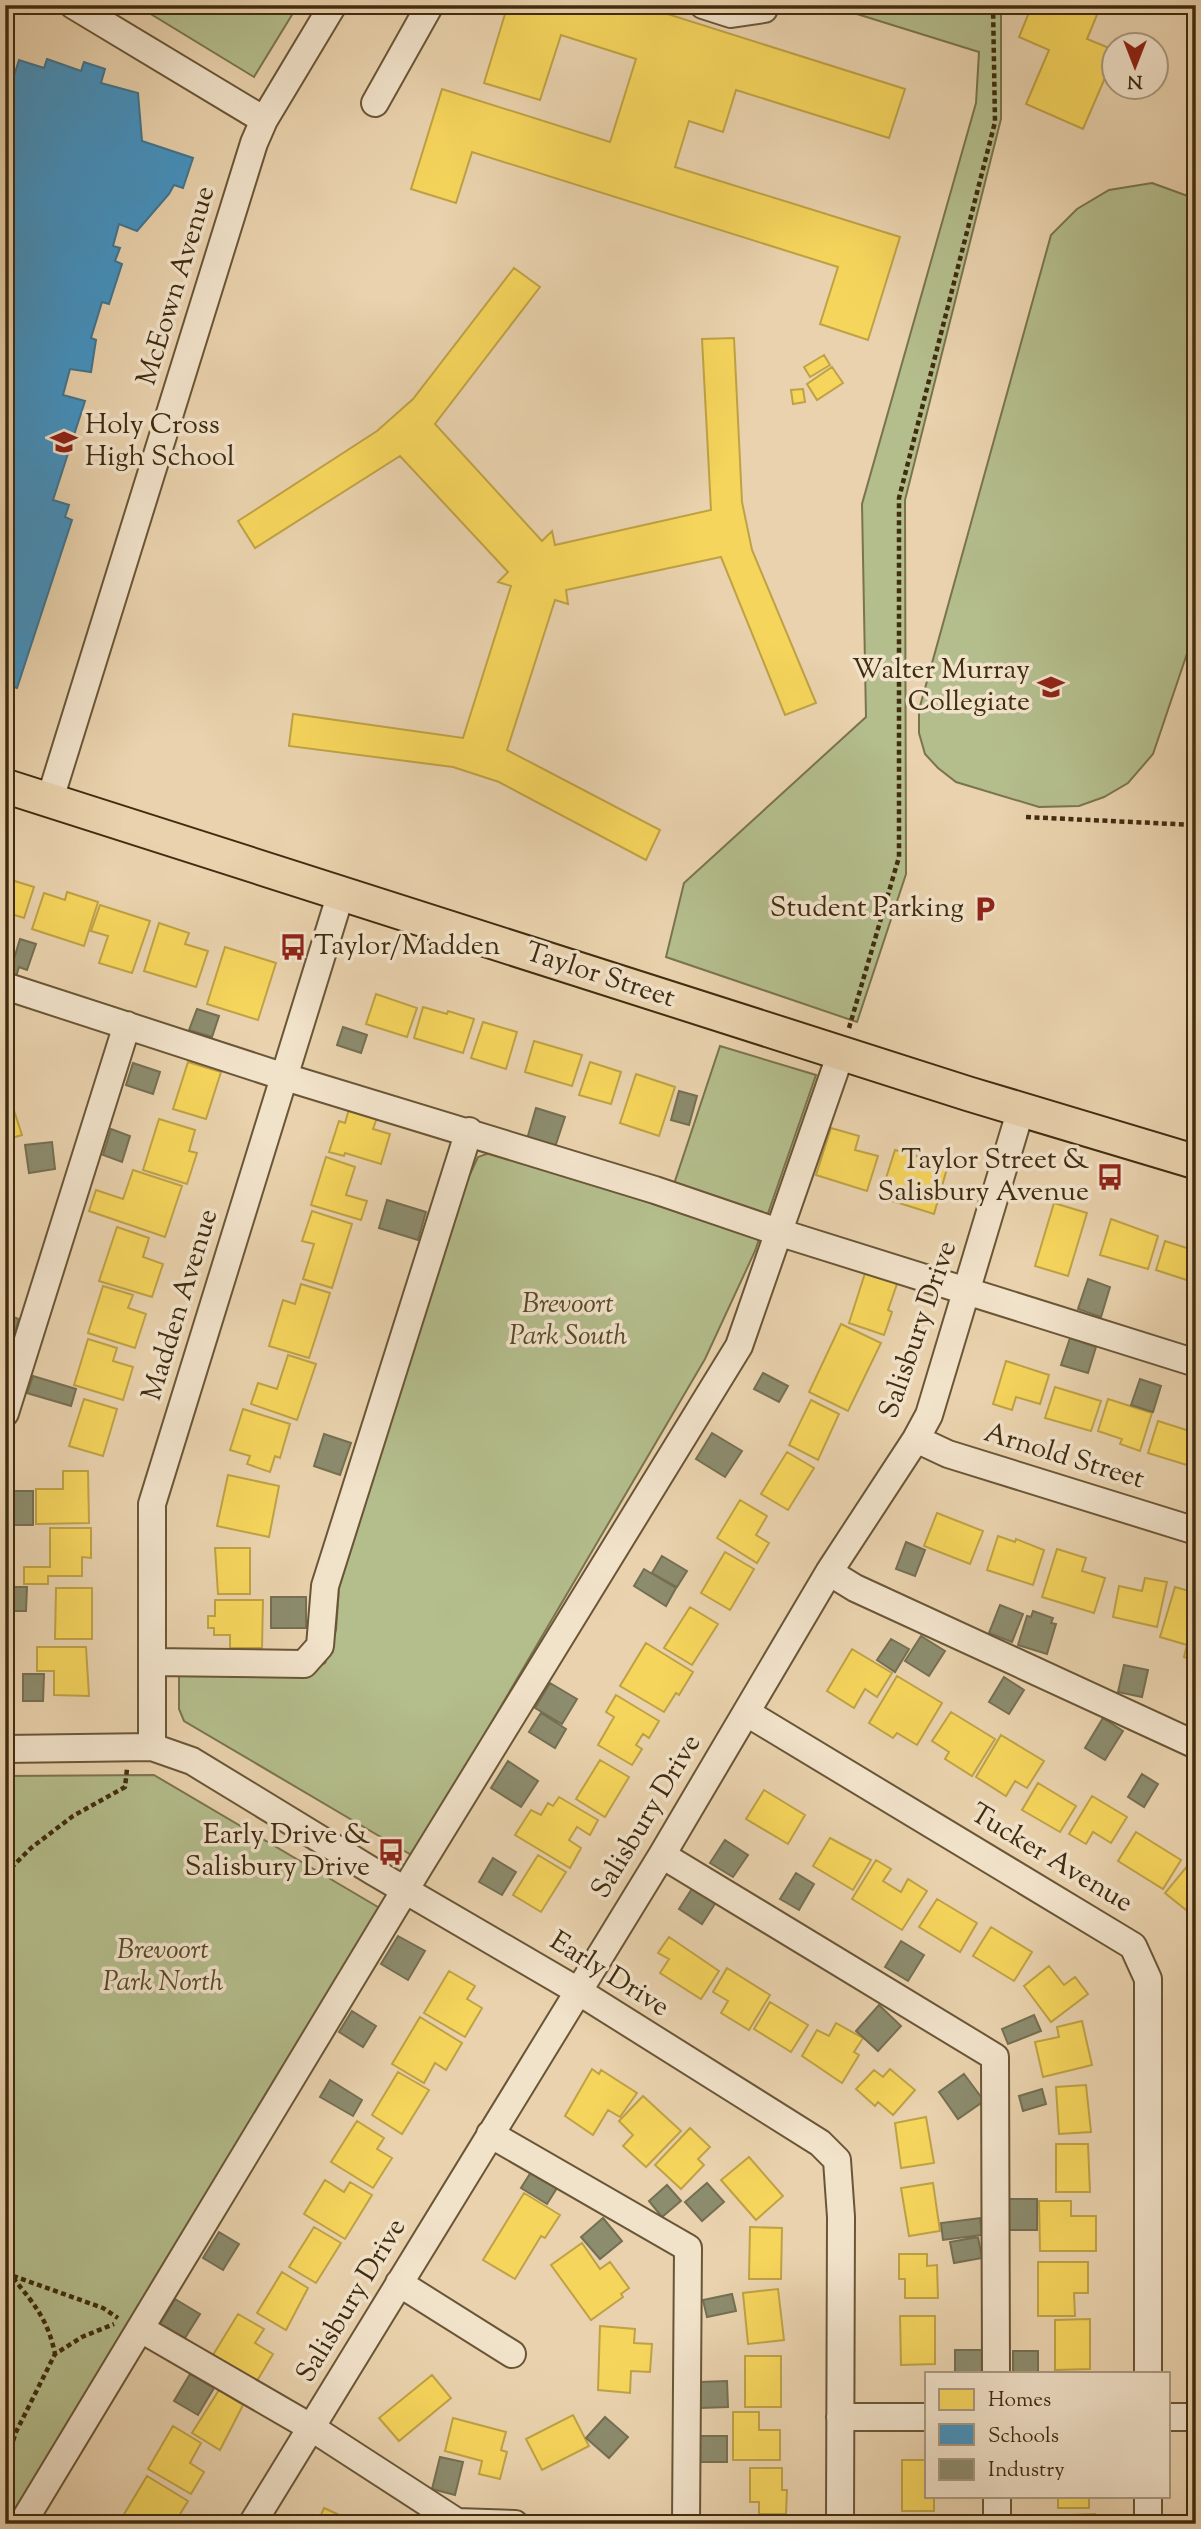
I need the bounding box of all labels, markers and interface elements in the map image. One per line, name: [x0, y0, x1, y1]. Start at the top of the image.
north arrow: [1100, 32, 1170, 102]
text: N: [1127, 67, 1143, 94]
street label: McEown Avenue: [128, 181, 226, 391]
place label: Holy Cross High School: [85, 406, 235, 478]
school or university icon: Holy Cross High School: [49, 427, 79, 457]
place label: Walter Murray Collegiate: [852, 651, 1030, 723]
school or university icon: Walter Murray Collegiate: [1036, 672, 1066, 702]
place label: Student Parking: [770, 889, 964, 929]
parking icon: Student Parking: [970, 894, 1000, 924]
place label: Taylor/Madden: [314, 927, 500, 967]
bus stop icon: Taylor/Madden: [278, 932, 308, 962]
street label: Taylor Street: [520, 933, 680, 1019]
place label: Taylor Street & Salisbury Avenue: [878, 1141, 1089, 1213]
bus stop icon: Taylor Street & Salisbury Avenue: [1095, 1162, 1125, 1192]
street label: Madden Avenue: [133, 1204, 229, 1406]
street label: Salisbury Drive: [870, 1236, 968, 1424]
park label: Brevoort Park South: [509, 1285, 627, 1357]
street label: Arnold Street: [979, 1414, 1149, 1500]
street label: Salisbury Drive: [582, 1727, 712, 1907]
street label: Tucker Avenue: [962, 1795, 1140, 1923]
place label: Early Drive & Salisbury Drive: [185, 1816, 370, 1888]
bus stop icon: Early Drive & Salisbury Drive: [376, 1837, 406, 1867]
street label: Early Drive: [541, 1922, 677, 2028]
park label: Brevoort Park North: [103, 1931, 224, 2003]
street label: Salisbury Drive: [287, 2211, 417, 2391]
legend: [925, 2372, 1170, 2498]
text: Homes: [988, 2386, 1051, 2416]
text: Schools: [988, 2422, 1059, 2452]
text: Industry: [988, 2456, 1065, 2486]

